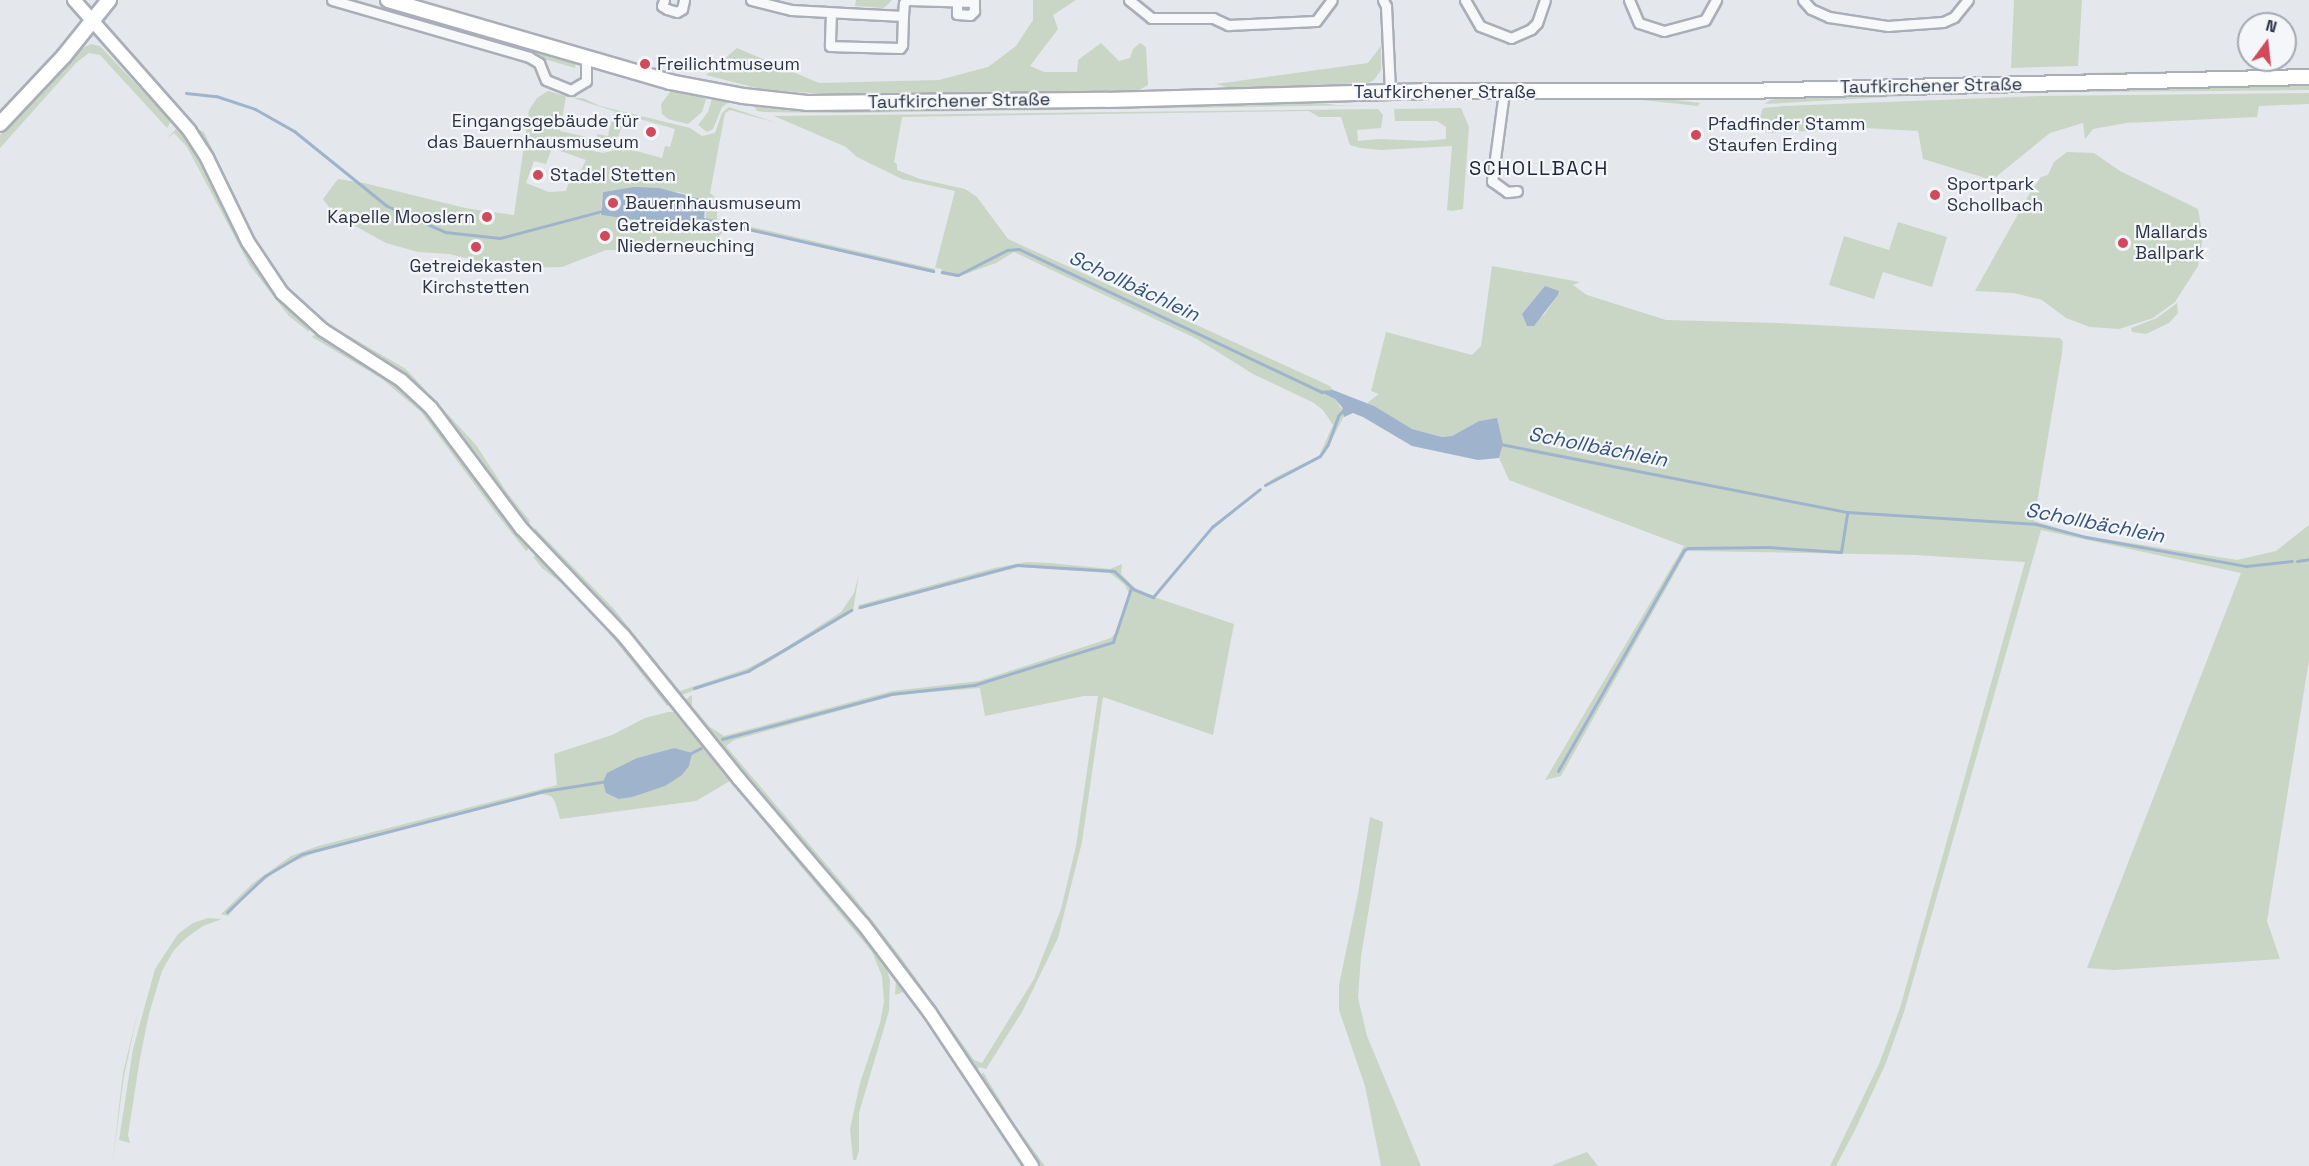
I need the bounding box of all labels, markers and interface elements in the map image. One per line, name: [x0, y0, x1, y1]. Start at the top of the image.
north arrow: [2237, 12, 2297, 72]
text: N: [2263, 15, 2279, 38]
place label: Freilichtmuseum: [657, 53, 800, 75]
marker: Freilichtmuseum: [638, 57, 652, 71]
street label: Taufkirchener Straße: [1840, 74, 2022, 98]
street label: Taufkirchener Straße: [1354, 81, 1536, 103]
street label: Taufkirchener Straße: [868, 89, 1050, 113]
place label: Eingangsgebäude für das Bauernhausmuseum: [427, 111, 639, 154]
place label: Pfadfinder Stamm Staufen Erding: [1708, 114, 1866, 156]
marker: Eingangsgebäude für das Bauernhausmuseum: [644, 125, 658, 139]
marker: Pfadfinder Stamm Staufen Erding: [1689, 128, 1703, 142]
district label: SCHOLLBACH: [1469, 156, 1609, 180]
place label: Stadel Stetten: [550, 164, 676, 186]
marker: Stadel Stetten: [531, 168, 545, 182]
place label: Sportpark Schollbach: [1947, 174, 2043, 216]
marker: Sportpark Schollbach: [1928, 188, 1942, 202]
place label: Bauernhausmuseum: [625, 192, 801, 214]
marker: Bauernhausmuseum: [606, 196, 620, 210]
place label: Kapelle Mooslern: [327, 206, 475, 228]
marker: Kapelle Mooslern: [480, 210, 494, 224]
place label: Getreidekasten Niederneuching: [617, 215, 755, 258]
place label: Mallards Ballpark: [2135, 222, 2208, 264]
marker: Getreidekasten Niederneuching: [598, 229, 612, 243]
marker: Mallards Ballpark: [2116, 236, 2130, 250]
marker: Getreidekasten Kirchstetten: [469, 240, 483, 254]
water label: Schollbächlein: [1065, 245, 1203, 327]
place label: Getreidekasten Kirchstetten: [410, 256, 542, 298]
water label: Schollbächlein: [1527, 422, 1669, 472]
water label: Schollbächlein: [2024, 498, 2166, 548]

